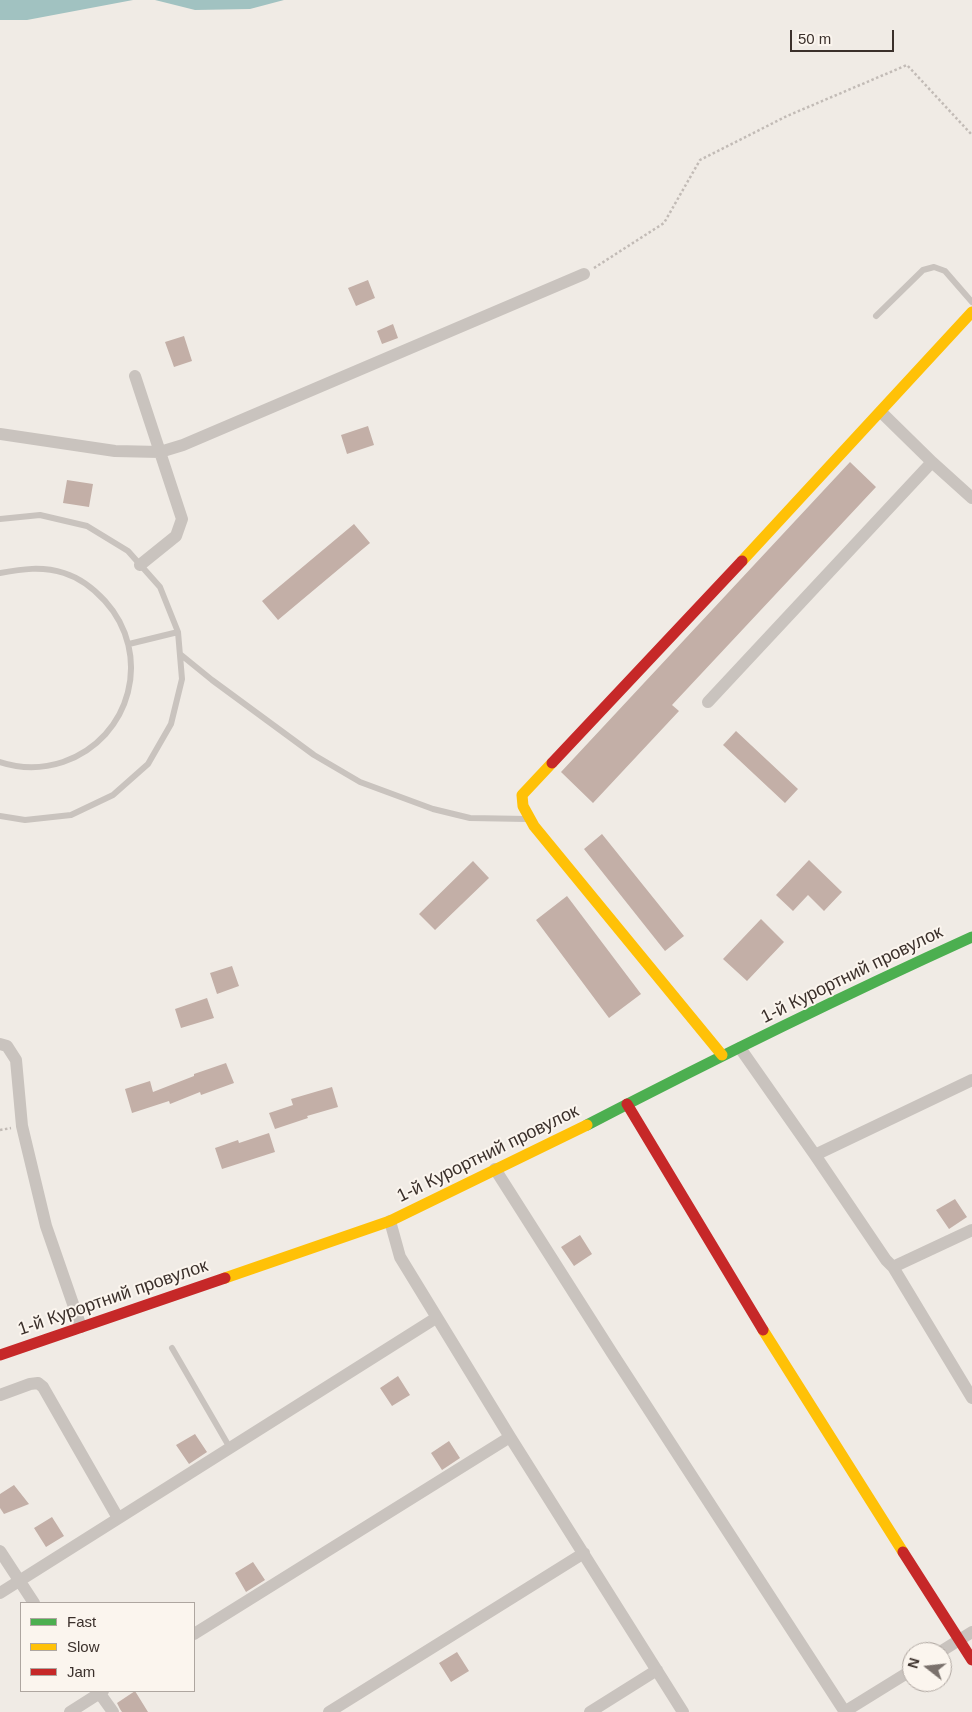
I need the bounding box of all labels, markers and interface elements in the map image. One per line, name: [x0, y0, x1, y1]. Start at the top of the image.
scale bar: [792, 20, 896, 52]
text: 50 m: [798, 30, 831, 47]
street label: 1-й Курортний провулок: [758, 922, 946, 1028]
street label: 1-й Курортний провулок: [394, 1101, 582, 1207]
street label: 1-й Курортний провулок: [15, 1255, 211, 1341]
legend: [20, 1602, 195, 1692]
text: Fast: [67, 1613, 96, 1630]
text: Slow: [67, 1638, 100, 1655]
north arrow: [902, 1642, 952, 1692]
text: N: [904, 1656, 923, 1670]
text: Jam: [67, 1663, 95, 1680]

